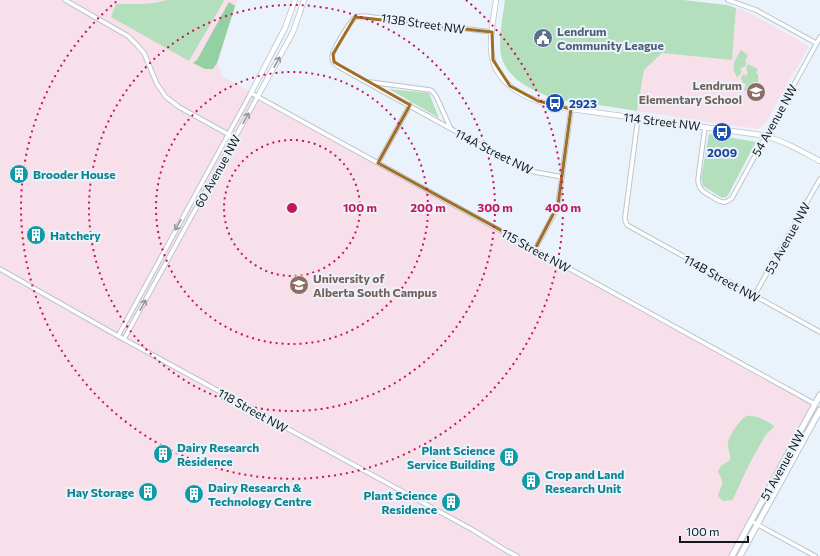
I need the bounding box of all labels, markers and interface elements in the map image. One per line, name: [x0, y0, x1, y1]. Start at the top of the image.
street label: 113B Street NW: [380, 10, 466, 36]
place label: Lendrum Community League: [557, 24, 664, 52]
public building icon: Lendrum Community League: [532, 27, 554, 49]
one-way arrow: [273, 56, 281, 68]
place label: Lendrum Elementary School: [639, 78, 742, 106]
school or university icon: Lendrum Elementary School: [745, 81, 767, 103]
street label: 54 Avenue NW: [748, 82, 800, 158]
bus stop icon: 2923: [544, 92, 566, 114]
place label: 2923: [569, 96, 597, 110]
street label: 114 Street NW: [623, 109, 701, 133]
one-way arrow: [242, 112, 250, 124]
bus stop icon: 2009: [711, 121, 733, 143]
street label: 114A Street NW: [453, 125, 535, 177]
street label: 60 Avenue NW: [191, 132, 243, 210]
place label: 2009: [707, 145, 737, 159]
building icon: Brooder House: [8, 163, 30, 185]
place label: Brooder House: [33, 167, 116, 181]
text: 100 m: [343, 200, 377, 214]
text: 200 m: [410, 200, 446, 214]
text: 300 m: [477, 200, 513, 214]
text: 400 m: [545, 200, 581, 214]
street label: 53 Avenue NW: [762, 200, 812, 276]
centre of rings: [285, 201, 299, 215]
one-way arrow: [174, 219, 182, 231]
building icon: Hatchery: [25, 224, 47, 246]
street label: 115 Street NW: [499, 225, 573, 275]
place label: Hatchery: [50, 228, 101, 242]
street label: 114B Street NW: [681, 251, 763, 305]
place label: University of Alberta South Campus: [313, 271, 437, 299]
school or university icon: University of Alberta South Campus: [288, 274, 310, 296]
one-way arrow: [139, 299, 147, 311]
street label: 118 Street NW: [216, 385, 290, 435]
street label: 51 Avenue NW: [757, 428, 807, 502]
place label: Dairy Research Residence: [177, 440, 259, 468]
building icon: Dairy Research Residence: [152, 443, 174, 465]
place label: Plant Science Service Building: [407, 443, 495, 471]
building icon: Plant Science Service Building: [498, 446, 520, 468]
place label: Crop and Land Research Unit: [545, 467, 624, 495]
building icon: Crop and Land Research Unit: [520, 470, 542, 492]
place label: Dairy Research & Technology Centre: [208, 480, 312, 508]
building icon: Hay Storage: [137, 481, 159, 503]
building icon: Dairy Research & Technology Centre: [183, 483, 205, 505]
place label: Hay Storage: [67, 485, 134, 499]
place label: Plant Science Residence: [364, 488, 437, 516]
building icon: Plant Science Residence: [440, 491, 462, 513]
scale bar: [680, 518, 748, 544]
text: 100 m: [686, 524, 720, 538]

